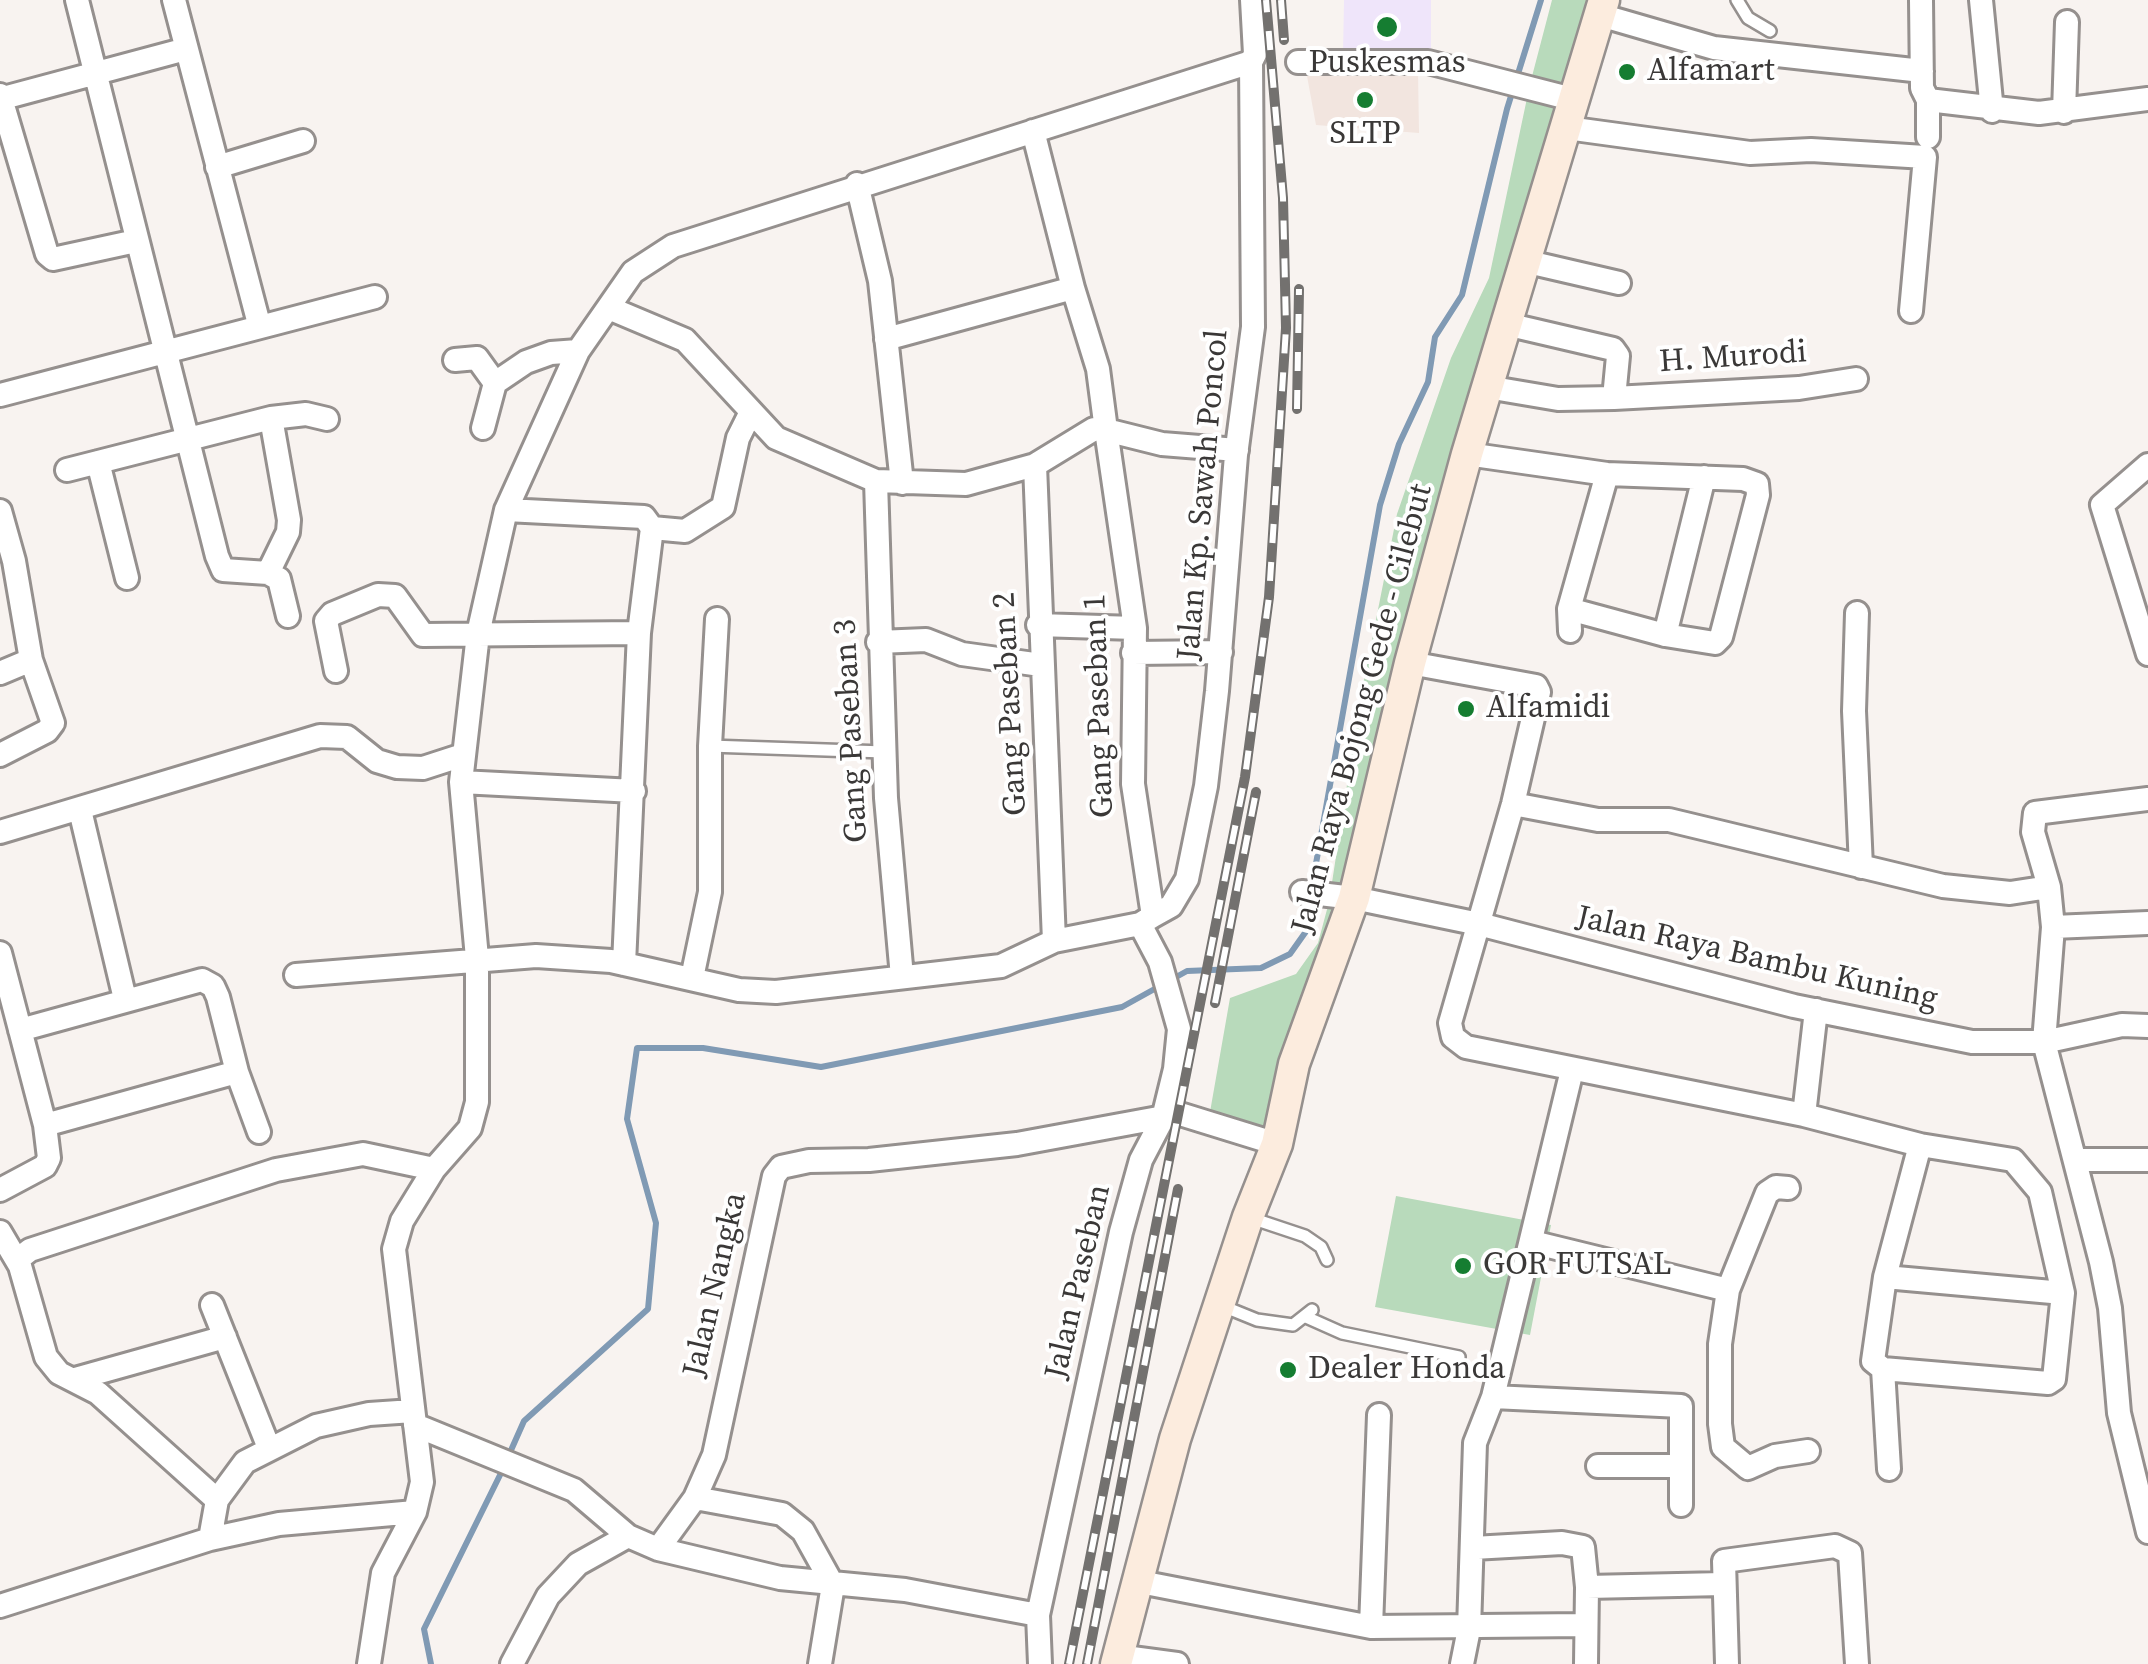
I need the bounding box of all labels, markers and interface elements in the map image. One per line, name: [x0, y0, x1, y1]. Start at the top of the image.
marker: Puskesmas: [1374, 14, 1400, 40]
place label: Puskesmas: [1308, 45, 1466, 83]
place label: Alfamart: [1647, 53, 1775, 91]
marker: Alfamart: [1616, 61, 1638, 83]
marker: SLTP: [1354, 89, 1376, 111]
place label: SLTP: [1330, 116, 1400, 154]
street label: Jalan Kp. Sawah Poncol: [1170, 328, 1238, 662]
street label: H. Murodi: [1658, 334, 1808, 382]
street label: Jalan Raya Bojong Gede - Cilebut: [1284, 480, 1442, 938]
street label: Gang Paseban 2: [986, 591, 1036, 817]
street label: Gang Paseban 1: [1077, 593, 1123, 819]
street label: Gang Paseban 3: [827, 618, 877, 844]
place label: Alfamidi: [1486, 690, 1610, 728]
marker: Alfamidi: [1455, 698, 1477, 720]
street label: Jalan Raya Bambu Kuning: [1573, 899, 1941, 1019]
street label: Jalan Paseban: [1038, 1181, 1120, 1383]
street label: Jalan Nangka: [676, 1189, 756, 1381]
place label: GOR FUTSAL: [1483, 1247, 1672, 1285]
marker: GOR FUTSAL: [1452, 1255, 1474, 1277]
place label: Dealer Honda: [1308, 1351, 1506, 1389]
marker: Dealer Honda: [1277, 1359, 1299, 1381]

